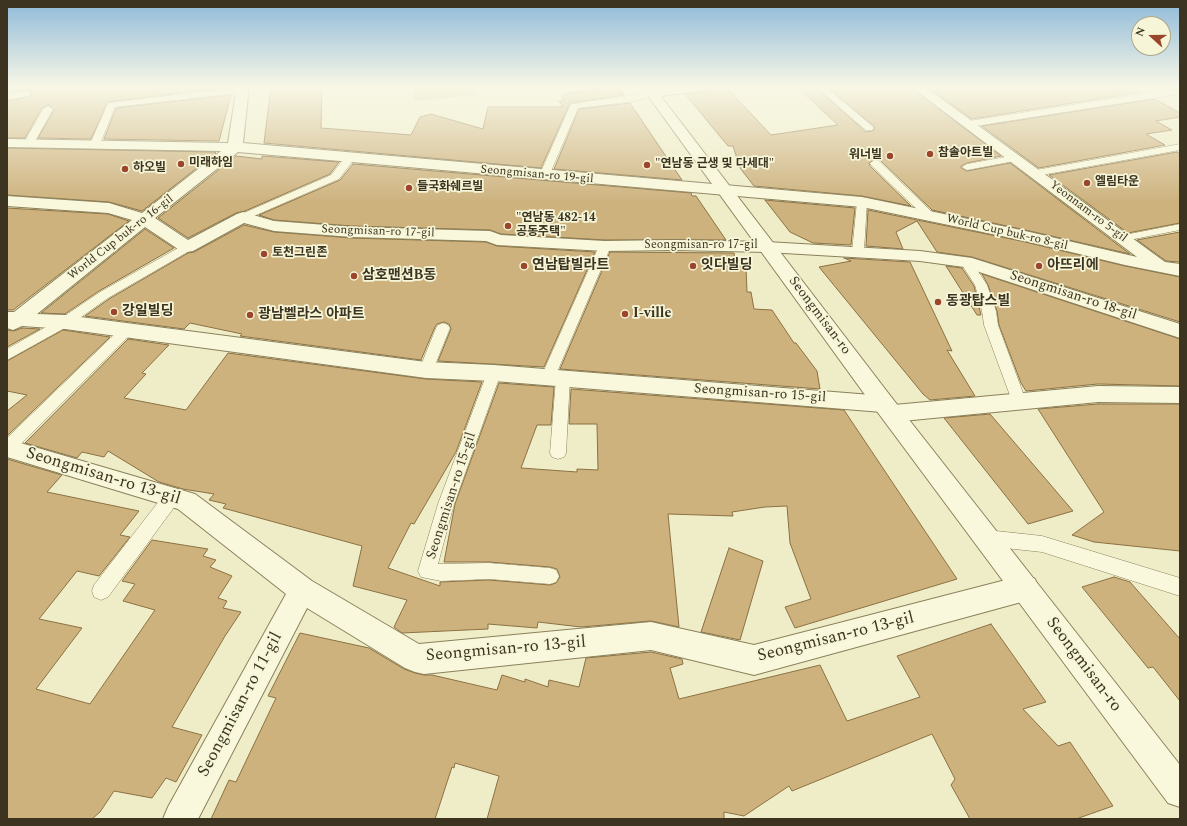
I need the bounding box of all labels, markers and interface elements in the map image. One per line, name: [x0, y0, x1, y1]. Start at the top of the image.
north arrow: [1131, 16, 1171, 56]
text: N: [1131, 25, 1150, 39]
place label: 참솔아트빌: [938, 147, 993, 161]
place label: 워너빌: [849, 149, 882, 163]
marker: 참솔아트빌: [925, 149, 935, 159]
marker: 워너빌: [885, 151, 895, 161]
place label: 미래하임: [189, 157, 233, 171]
place label: "연남동 근생 및 다세대": [655, 158, 774, 172]
marker: 미래하임: [176, 159, 186, 169]
marker: "연남동 근생 및 다세대": [642, 160, 652, 170]
place label: 하오빌: [133, 162, 166, 176]
street label: Seongmisan-ro 19-gil: [480, 163, 594, 187]
marker: 하오빌: [120, 164, 130, 174]
place label: 엘림타운: [1095, 176, 1139, 190]
street label: Yeonnam-ro 5-gil: [1046, 178, 1130, 246]
marker: 엘림타운: [1082, 178, 1092, 188]
place label: 들국화쉐르빌: [417, 181, 483, 195]
marker: 들국화쉐르빌: [404, 183, 414, 193]
street label: World Cup buk-ro 16-gil: [65, 192, 177, 284]
place label: "연남동 482-14 공동주택": [516, 212, 596, 240]
street label: World Cup buk-ro 8-gil: [945, 212, 1069, 254]
marker: "연남동 482-14 공동주택": [503, 221, 513, 231]
street label: Seongmisan-ro 17-gil: [321, 223, 435, 241]
street label: Seongmisan-ro 17-gil: [644, 239, 758, 253]
place label: 토천그린존: [272, 247, 327, 261]
marker: 토천그린존: [259, 249, 269, 259]
place label: 연남탑빌라트: [532, 258, 609, 274]
place label: 잇다빌딩: [701, 258, 753, 274]
place label: 아뜨리에: [1047, 258, 1099, 274]
marker: 연남탑빌라트: [519, 261, 529, 271]
marker: 잇다빌딩: [688, 261, 698, 271]
marker: 아뜨리에: [1034, 261, 1044, 271]
place label: 삼호맨션B동: [362, 268, 436, 284]
street label: Seongmisan-ro 18-gil: [1007, 268, 1139, 324]
marker: 삼호맨션B동: [349, 271, 359, 281]
street label: Seongmisan-ro: [784, 274, 854, 358]
place label: 동광탑스빌: [946, 294, 1010, 310]
marker: 동광탑스빌: [933, 297, 943, 307]
place label: 강일빌딩: [122, 304, 174, 320]
place label: I-ville: [633, 306, 671, 322]
marker: 강일빌딩: [109, 307, 119, 317]
place label: 광남벨라스 아파트: [258, 307, 365, 323]
marker: I-ville: [620, 309, 630, 319]
marker: 광남벨라스 아파트: [245, 310, 255, 320]
street label: Seongmisan-ro 15-gil: [693, 381, 827, 407]
street label: Seongmisan-ro 15-gil: [424, 430, 480, 562]
street label: Seongmisan-ro 13-gil: [23, 444, 183, 510]
street label: Seongmisan-ro 13-gil: [756, 609, 916, 667]
street label: Seongmisan-ro: [1041, 614, 1125, 716]
street label: Seongmisan-ro 11-gil: [194, 629, 288, 781]
street label: Seongmisan-ro 13-gil: [425, 633, 587, 667]

